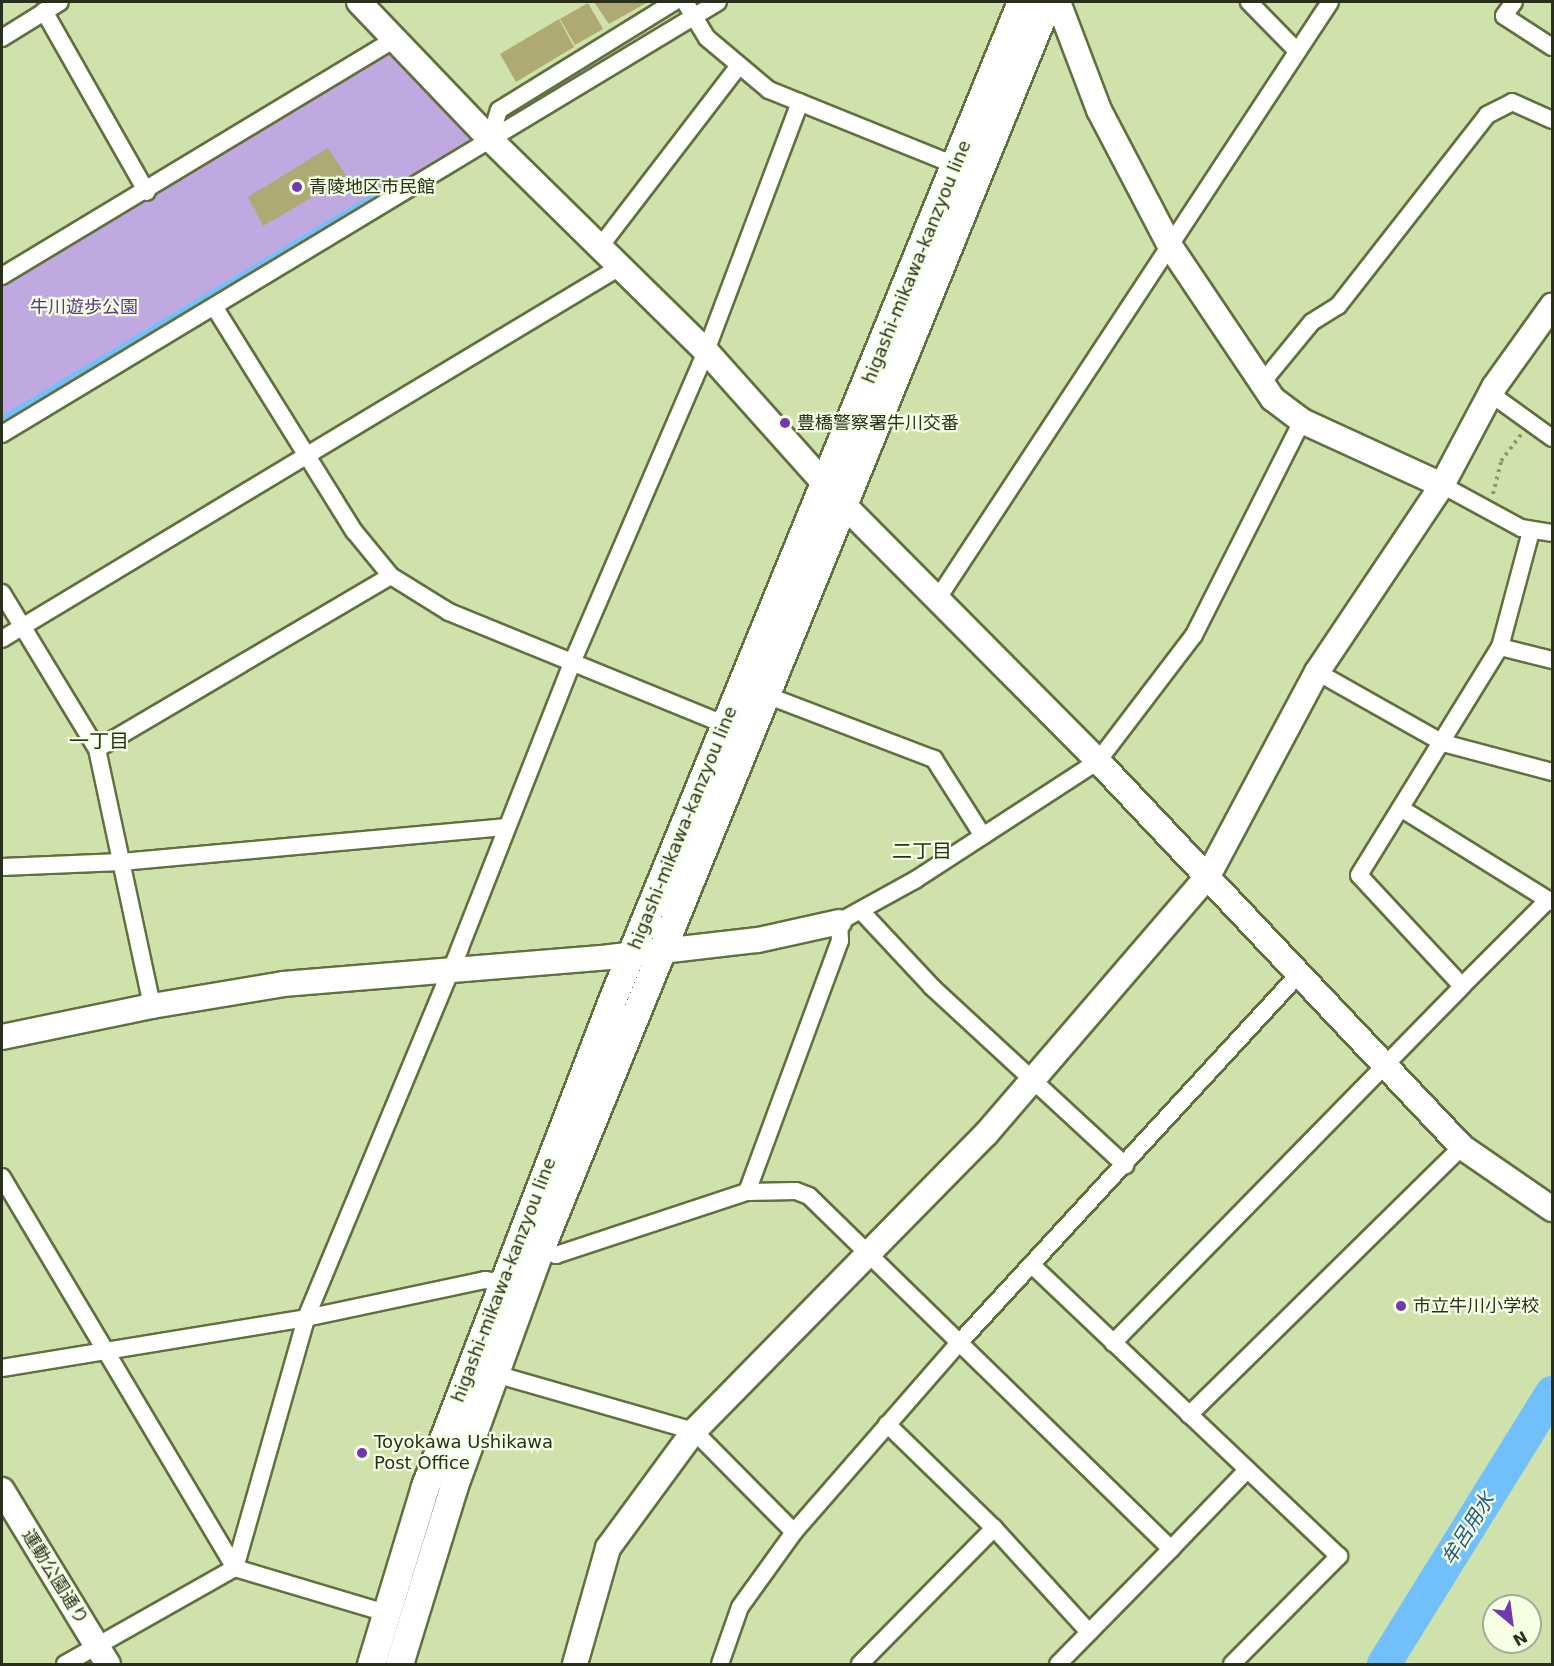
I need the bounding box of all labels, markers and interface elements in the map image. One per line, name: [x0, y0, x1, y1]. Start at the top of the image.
street label: higashi-mikawa-kanzyou line: [858, 137, 976, 387]
place label: 青陵地区市民館: [309, 176, 435, 198]
marker: 青陵地区市民館: [290, 180, 304, 194]
park label: 牛川遊歩公園: [30, 296, 138, 318]
place label: 豊橋警察署牛川交番: [797, 412, 959, 434]
marker: 豊橋警察署牛川交番: [778, 416, 792, 430]
street label: higashi-mikawa-kanzyou line: [624, 703, 742, 953]
district label: 一丁目: [69, 729, 129, 753]
district label: 二丁目: [892, 839, 952, 863]
street label: higashi-mikawa-kanzyou line: [447, 1155, 561, 1405]
place label: 市立牛川小学校: [1413, 1295, 1539, 1317]
marker: 市立牛川小学校: [1394, 1299, 1408, 1313]
place label: Toyokawa Ushikawa Post Office: [374, 1432, 553, 1474]
marker: Toyokawa Ushikawa Post Office: [355, 1446, 369, 1460]
water label: 牟呂用水: [1437, 1489, 1499, 1569]
street label: 運動公園通り: [17, 1525, 93, 1629]
north arrow: [1482, 1594, 1542, 1654]
text: N: [1510, 1627, 1530, 1650]

